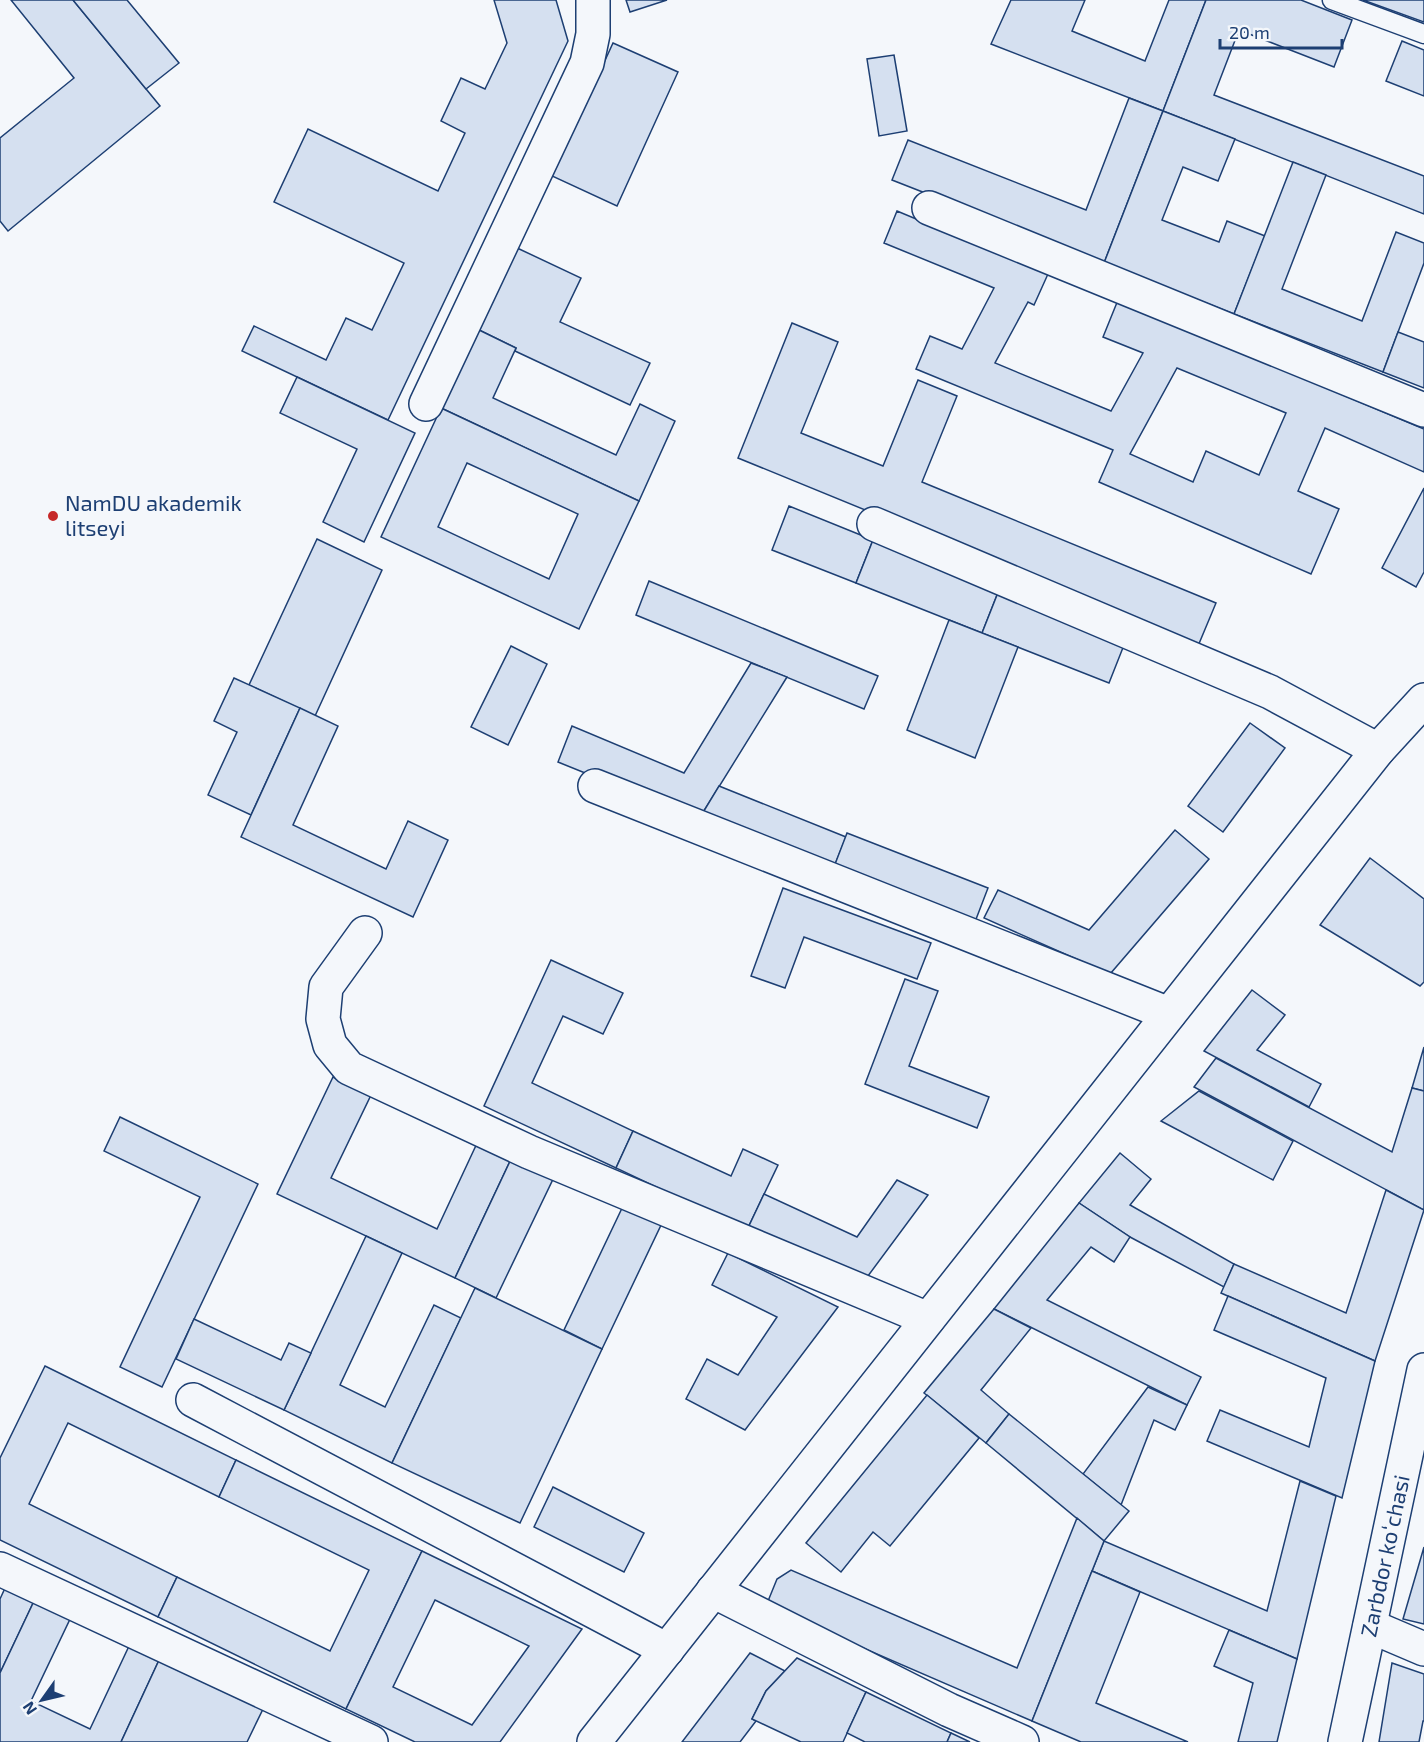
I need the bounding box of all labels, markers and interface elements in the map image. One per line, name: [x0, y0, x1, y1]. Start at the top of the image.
scale bar: [1220, 12, 1342, 50]
text: 20 m: [1229, 21, 1270, 43]
place label: NamDU akademik litseyi: [65, 489, 242, 540]
marker: NamDU akademik litseyi: [46, 509, 60, 523]
street label: Zarbdor koʻchasi: [1354, 1472, 1414, 1639]
north arrow: [12, 1670, 72, 1730]
text: N: [18, 1699, 40, 1719]

